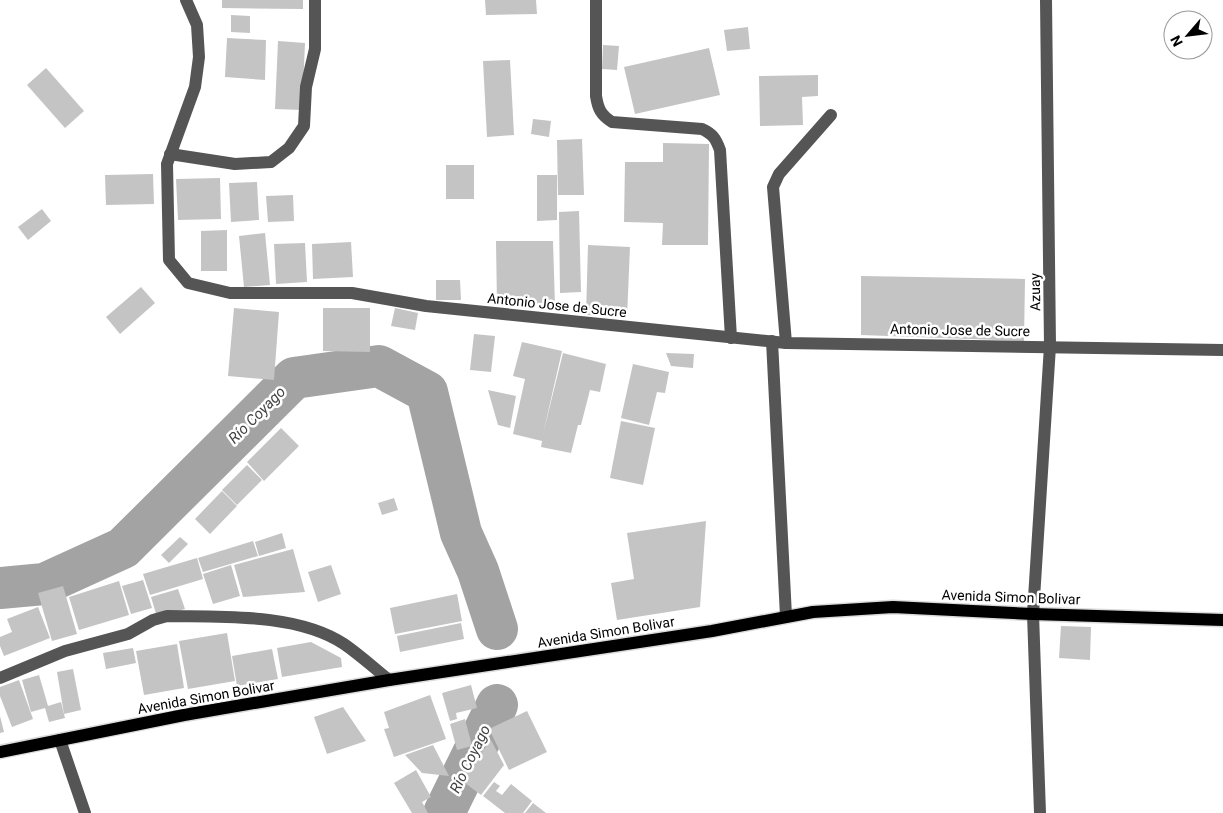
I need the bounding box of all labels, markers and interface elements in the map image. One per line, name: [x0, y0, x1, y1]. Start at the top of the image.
north arrow: [1163, 10, 1213, 60]
text: N: [1167, 33, 1186, 49]
street label: Azuay: [1027, 272, 1043, 311]
street label: Antonio Jose de Sucre: [487, 290, 627, 320]
street label: Antonio Jose de Sucre: [890, 321, 1030, 339]
water label: Río Coyago: [225, 383, 289, 447]
street label: Avenida Simon Bolivar: [941, 587, 1081, 607]
street label: Avenida Simon Bolivar: [536, 613, 676, 651]
street label: Avenida Simon Bolivar: [136, 677, 276, 717]
water label: Río Coyago: [446, 722, 494, 796]

